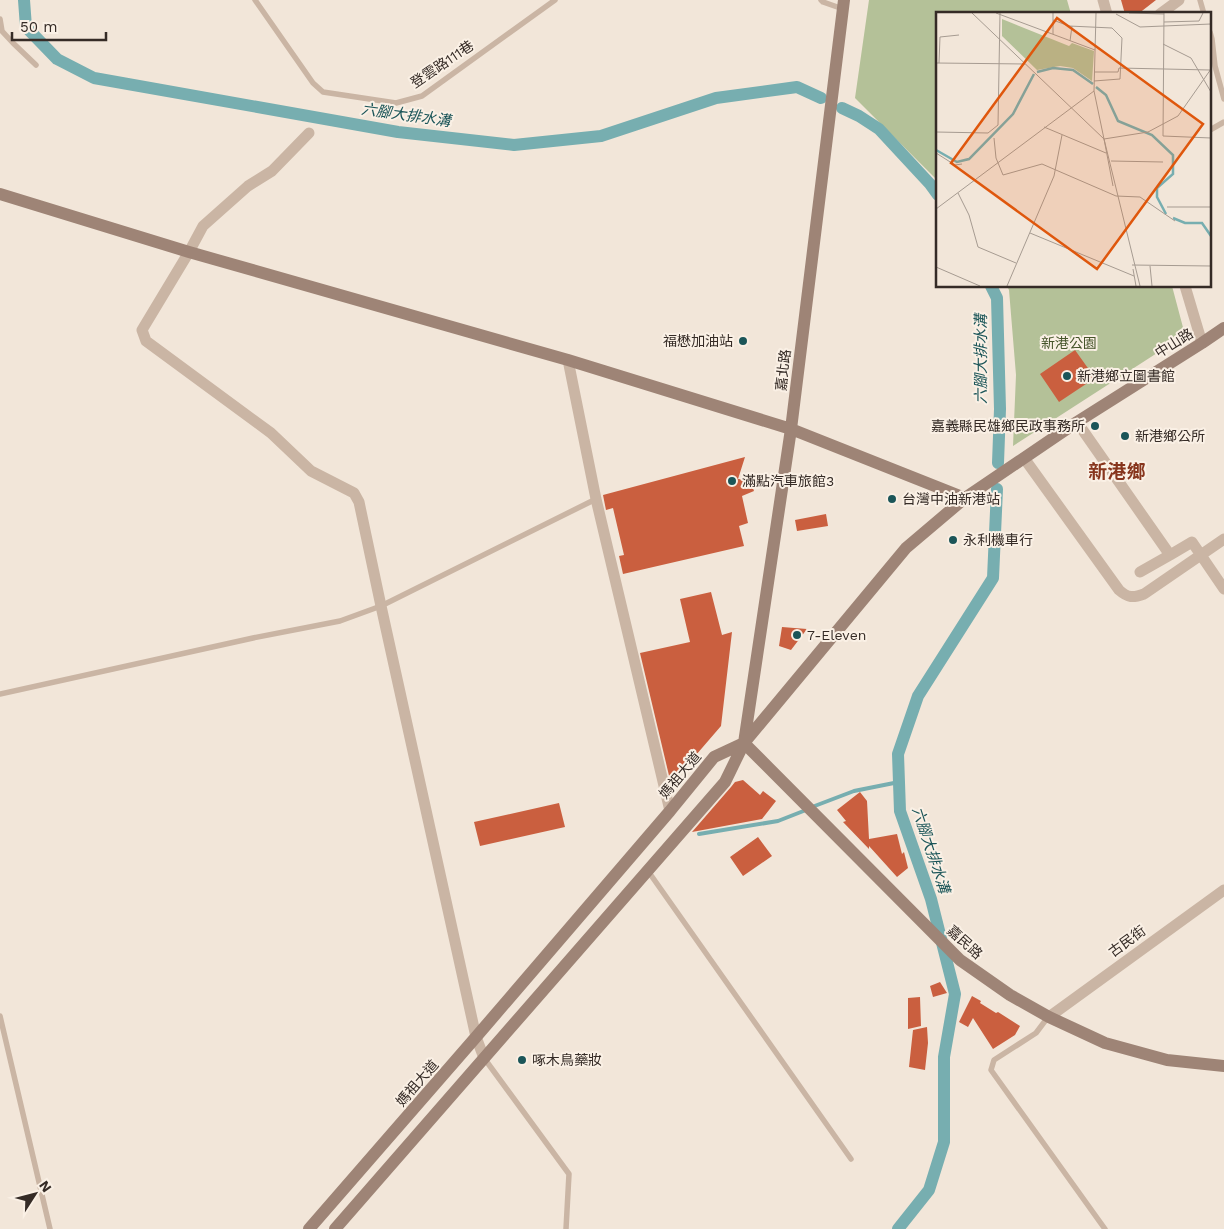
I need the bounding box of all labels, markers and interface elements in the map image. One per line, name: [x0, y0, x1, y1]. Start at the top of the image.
scale bar: [12, 10, 106, 42]
inset map: [936, 12, 1212, 288]
text: 50 m: [20, 18, 57, 36]
street label: 登雲路111巷: [408, 37, 476, 91]
water label: 六腳大排水溝: [360, 100, 454, 130]
water label: 六腳大排水溝: [972, 312, 990, 404]
street label: 中山路: [1152, 325, 1196, 361]
place label: 福懋加油站: [663, 333, 733, 349]
marker: 福懋加油站: [737, 335, 749, 347]
park label: 新港公園: [1041, 335, 1097, 351]
street label: 嘉北路: [773, 348, 793, 392]
place label: 新港鄉立圖書館: [1077, 368, 1175, 384]
marker: 新港鄉立圖書館: [1061, 370, 1073, 382]
place label: 嘉義縣民雄鄉民政事務所: [931, 418, 1085, 434]
marker: 嘉義縣民雄鄉民政事務所: [1089, 420, 1101, 432]
place label: 新港鄉公所: [1135, 428, 1205, 444]
marker: 新港鄉公所: [1119, 430, 1131, 442]
district label: 新港鄉: [1088, 460, 1146, 483]
place label: 滿點汽車旅館3: [742, 473, 834, 489]
marker: 滿點汽車旅館3: [726, 475, 738, 487]
place label: 台灣中油新港站: [902, 491, 1000, 507]
marker: 台灣中油新港站: [886, 493, 898, 505]
place label: 永利機車行: [963, 532, 1033, 548]
marker: 永利機車行: [947, 534, 959, 546]
place label: 7-Eleven: [807, 627, 866, 643]
marker: 7-Eleven: [791, 629, 803, 641]
street label: 媽祖大道: [656, 748, 704, 802]
water label: 六腳大排水溝: [909, 804, 954, 897]
street label: 嘉民路: [944, 922, 986, 962]
street label: 古民街: [1105, 922, 1149, 960]
place label: 啄木鳥藥妝: [532, 1052, 602, 1068]
marker: 啄木鳥藥妝: [516, 1054, 528, 1066]
street label: 媽祖大道: [393, 1057, 441, 1109]
north arrow: [10, 1169, 60, 1219]
text: N: [36, 1177, 55, 1195]

